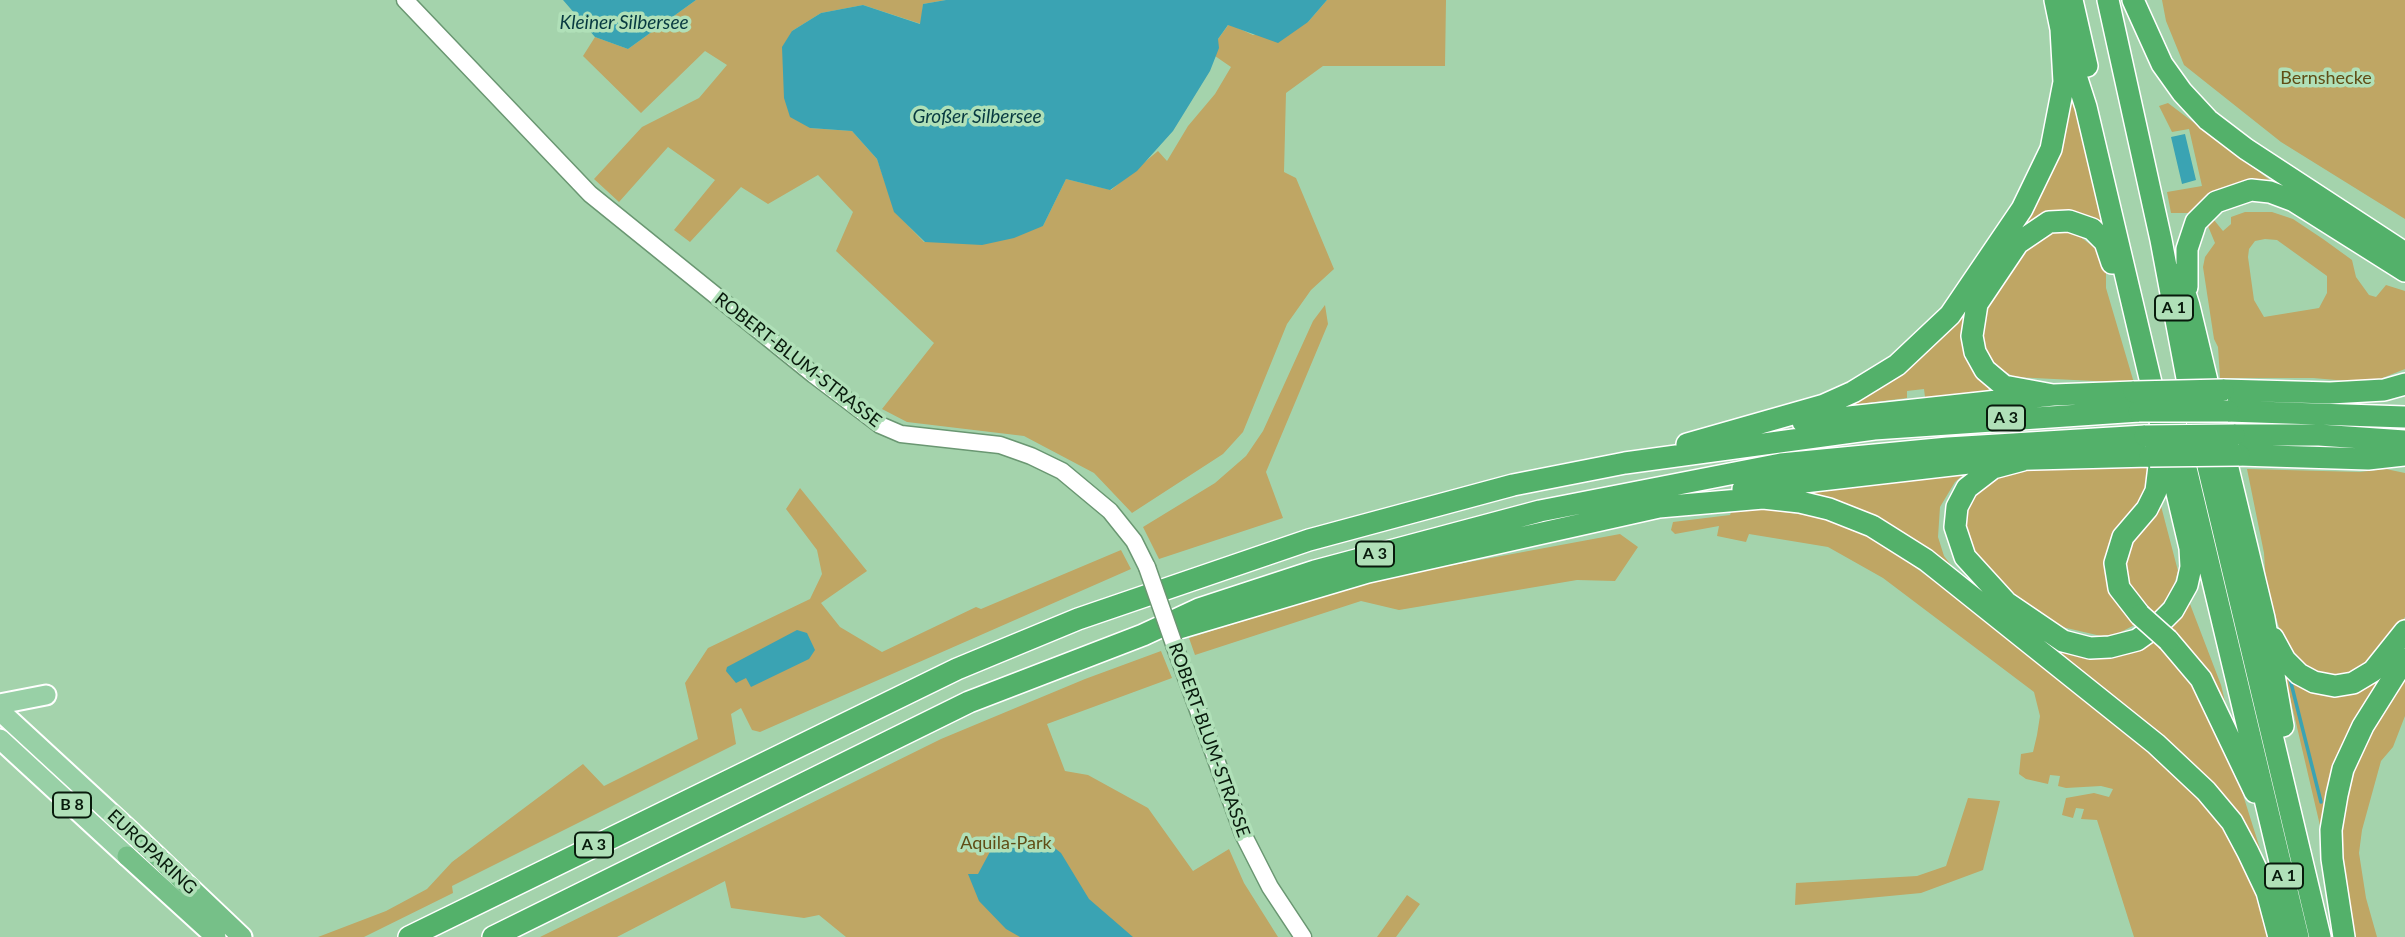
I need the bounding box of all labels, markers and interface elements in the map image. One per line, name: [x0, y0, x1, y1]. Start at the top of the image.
water label: Kleiner Silbersee: [559, 12, 689, 34]
park label: Bernshecke: [2280, 67, 2372, 89]
water label: Großer Silbersee: [912, 106, 1042, 128]
street label: ROBERT-BLUM-STRASSE: [710, 288, 886, 432]
road number: A 1: [2155, 296, 2193, 320]
road number: A 3: [1987, 406, 2025, 430]
road number: A 3: [1356, 541, 1394, 566]
street label: ROBERT-BLUM-STRASSE: [1164, 640, 1254, 840]
road number: B 8: [53, 792, 91, 818]
street label: EUROPARING: [103, 805, 201, 899]
road number: A 3: [575, 832, 613, 858]
park label: Aquila-Park: [960, 832, 1052, 854]
road number: A 1: [2265, 863, 2303, 888]

